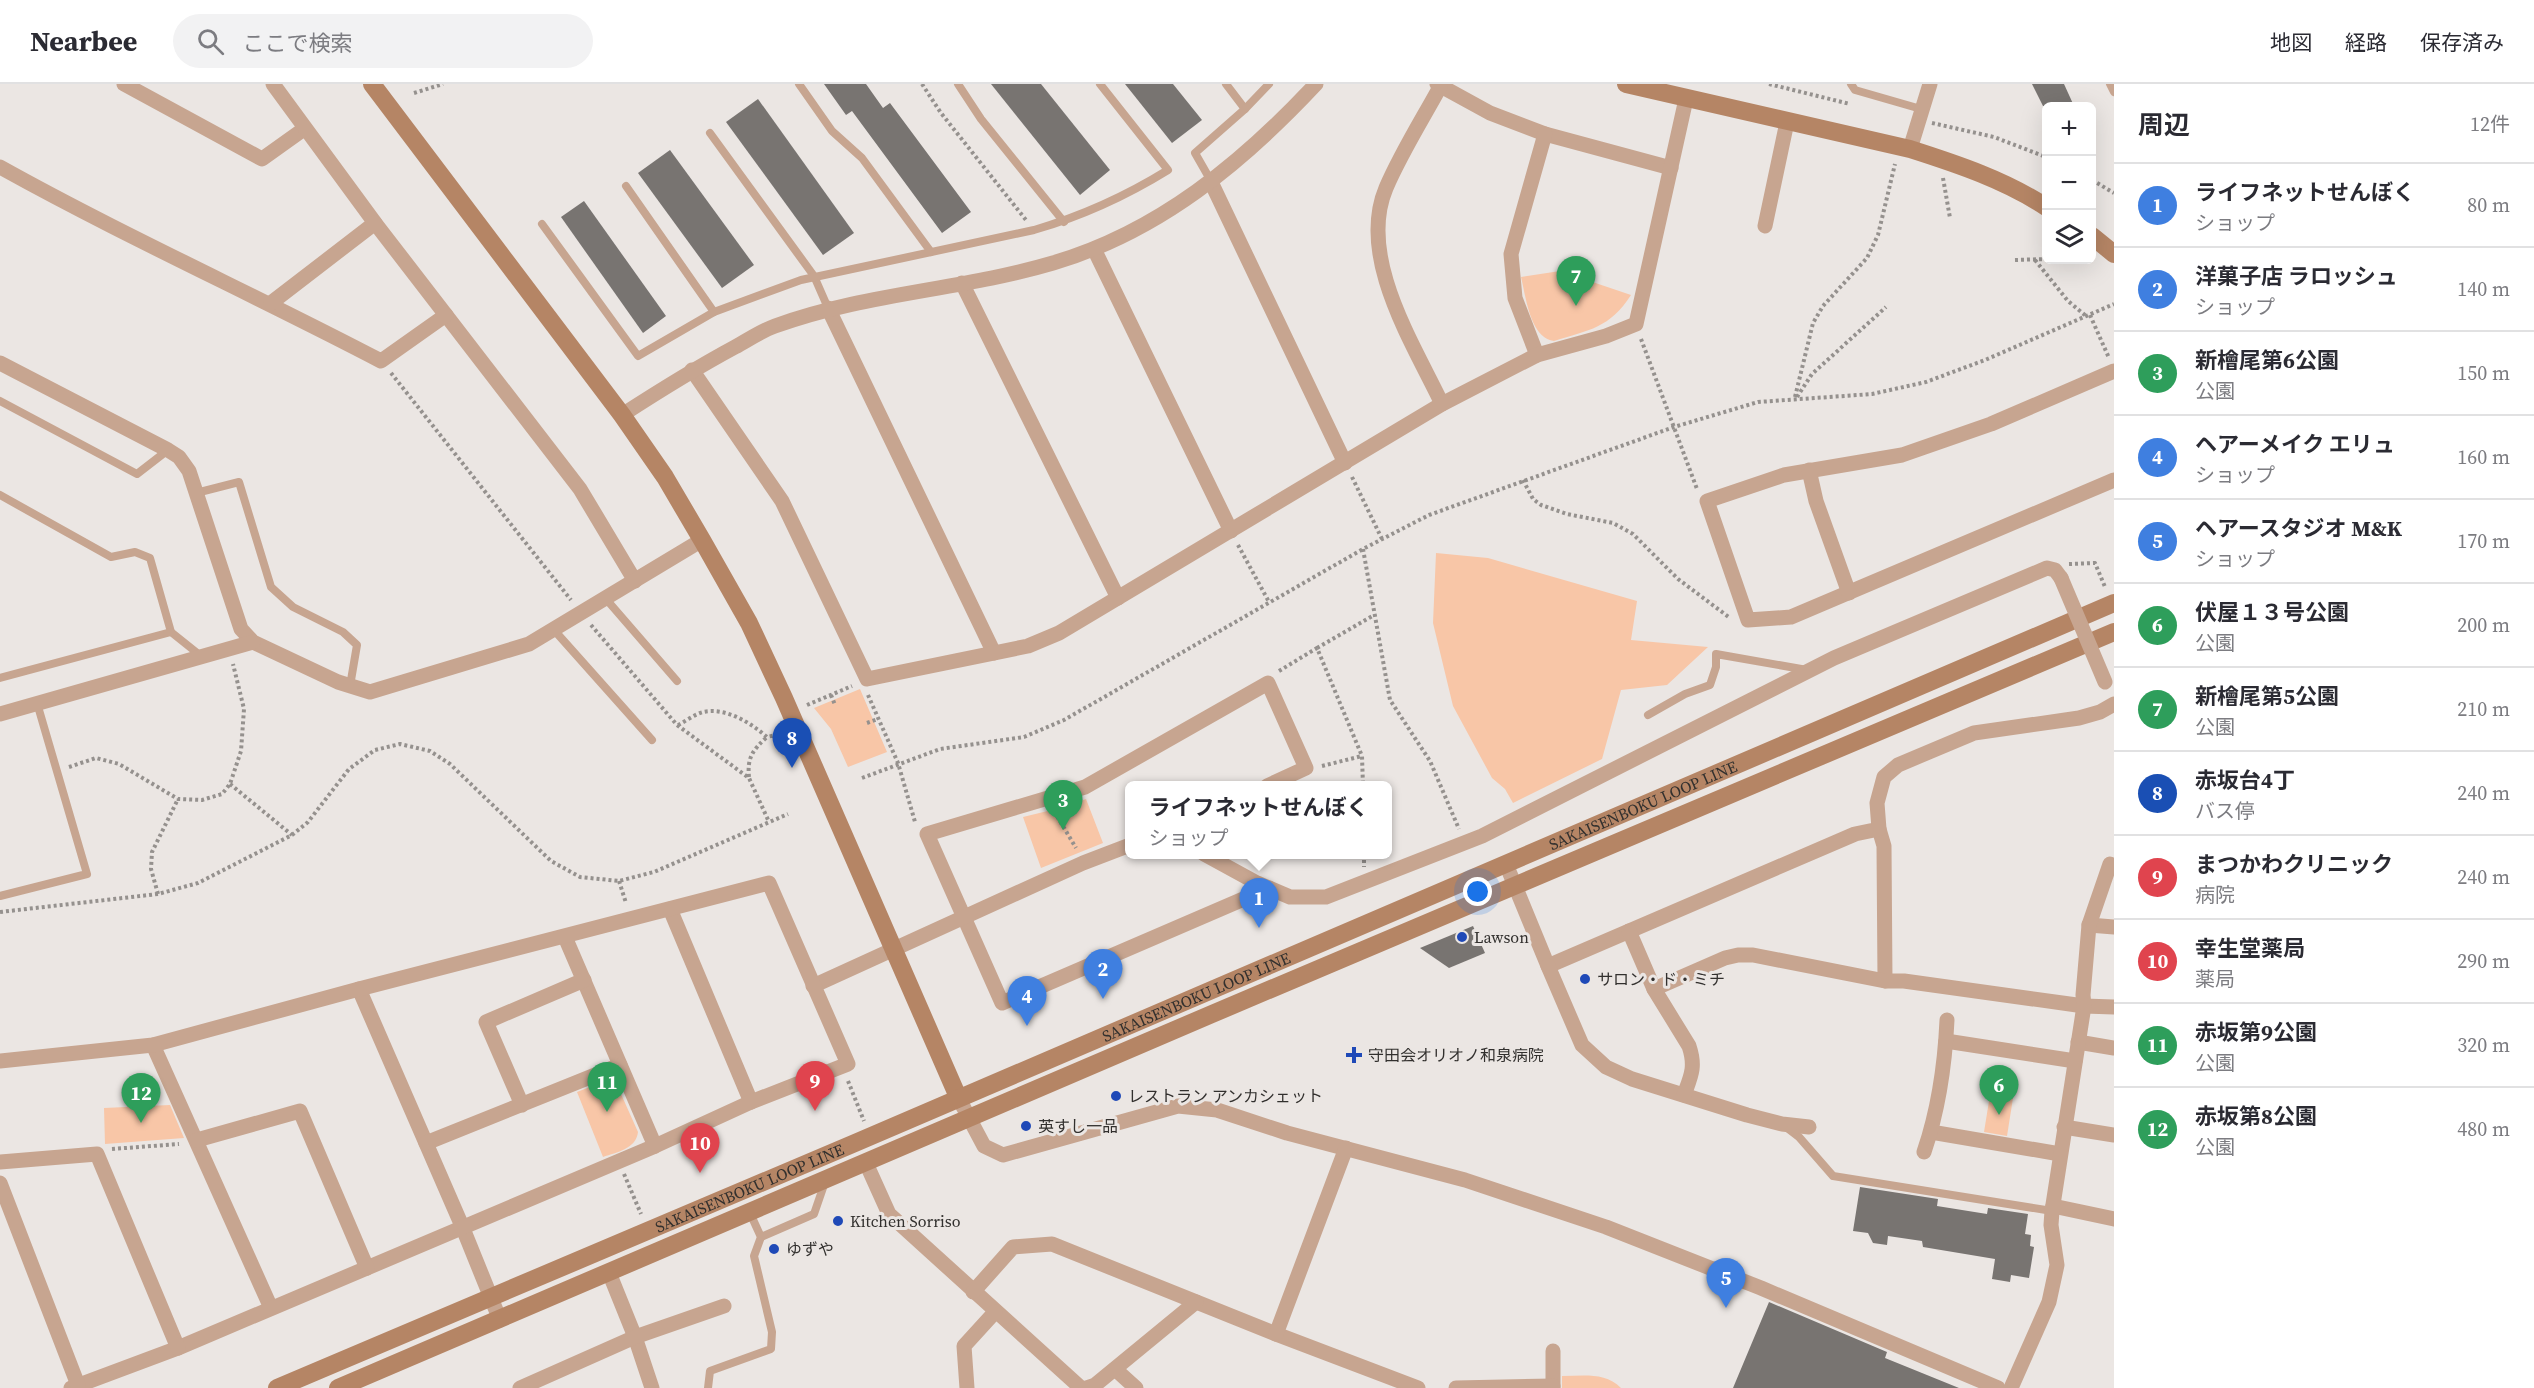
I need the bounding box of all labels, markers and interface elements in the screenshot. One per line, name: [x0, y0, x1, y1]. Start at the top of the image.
search box: [173, 14, 593, 68]
text: Nearbee: [30, 22, 137, 60]
icon: search: [194, 25, 227, 58]
text: ここで検索: [242, 28, 352, 58]
text: 地図: [2270, 28, 2312, 57]
text: 経路: [2345, 28, 2387, 57]
text: 保存済み: [2420, 28, 2504, 57]
map controls: [2042, 102, 2096, 264]
button: +: [2042, 102, 2096, 156]
text: 周辺: [2138, 107, 2190, 143]
text: 12件: [2470, 110, 2510, 138]
button: −: [2042, 156, 2096, 210]
text: ライフネットせんぼく: [2195, 177, 2415, 207]
text: 1: [2152, 191, 2163, 219]
text: 80 m: [2467, 191, 2510, 219]
text: ショップ: [2195, 209, 2275, 237]
button: layers: [2042, 210, 2096, 264]
pin: 7: [1556, 256, 1596, 306]
text: 洋菓子店 ラロッシュ: [2195, 261, 2398, 291]
text: 2: [2152, 275, 2163, 303]
text: 140 m: [2457, 275, 2510, 303]
text: ショップ: [2195, 293, 2275, 321]
text: 新檜尾第6公園: [2195, 345, 2339, 375]
text: 3: [2152, 359, 2163, 387]
text: 150 m: [2457, 359, 2510, 387]
text: 公園: [2195, 377, 2235, 405]
text: ヘアーメイク エリュ: [2195, 429, 2395, 459]
text: 4: [2152, 443, 2163, 471]
text: 160 m: [2457, 443, 2510, 471]
text: ショップ: [2195, 461, 2275, 489]
text: ヘアースタジオ M&K: [2195, 513, 2402, 543]
text: 5: [2152, 527, 2163, 555]
text: 170 m: [2457, 527, 2510, 555]
text: ショップ: [2195, 545, 2275, 573]
text: 伏屋１３号公園: [2195, 597, 2349, 627]
text: 6: [2152, 611, 2163, 639]
text: 200 m: [2457, 611, 2510, 639]
text: 公園: [2195, 629, 2235, 657]
text: 新檜尾第5公園: [2195, 681, 2339, 711]
text: 7: [2152, 695, 2163, 723]
text: 210 m: [2457, 695, 2510, 723]
text: 公園: [2195, 713, 2235, 741]
pin: 8: [772, 718, 812, 768]
street label: SAKAISENBOKU LOOP LINE: [1545, 755, 1741, 855]
text: 赤坂台4丁: [2195, 765, 2295, 795]
text: 8: [2152, 779, 2163, 807]
text: 240 m: [2457, 779, 2510, 807]
pin: 3: [1044, 780, 1082, 830]
popup: [1125, 781, 1392, 859]
text: ライフネットせんぼく: [1148, 792, 1369, 822]
text: バス停: [2195, 797, 2255, 825]
text: ショップ: [1148, 824, 1228, 852]
text: まつかわクリニック: [2195, 849, 2393, 879]
text: 9: [2152, 863, 2163, 891]
text: 240 m: [2457, 863, 2510, 891]
your location: [1463, 877, 1492, 906]
pin: 1: [1240, 878, 1278, 928]
text: 病院: [2195, 881, 2235, 909]
place label: Lawson: [1474, 926, 1529, 948]
marker: Lawson: [1455, 930, 1469, 944]
text: 幸生堂薬局: [2195, 933, 2305, 963]
street label: SAKAISENBOKU LOOP LINE: [1099, 946, 1294, 1047]
text: 10: [2147, 947, 2168, 975]
text: 290 m: [2457, 947, 2510, 975]
pin: 2: [1084, 950, 1122, 999]
text: 薬局: [2195, 965, 2235, 993]
place label: サロン・ド・ミチ: [1597, 968, 1725, 990]
marker: サロン・ド・ミチ: [1578, 972, 1592, 986]
pin: 4: [1008, 976, 1046, 1026]
text: 赤坂第9公園: [2195, 1017, 2317, 1047]
text: 11: [2147, 1031, 2168, 1059]
text: 320 m: [2457, 1031, 2510, 1059]
place label: 守田会オリオノ和泉病院: [1368, 1044, 1544, 1066]
marker: 守田会オリオノ和泉病院: [1345, 1046, 1363, 1064]
text: 公園: [2195, 1049, 2235, 1077]
pin: 11: [588, 1062, 626, 1112]
pin: 9: [796, 1062, 834, 1111]
pin: 6: [1980, 1066, 2018, 1115]
pin: 12: [122, 1074, 160, 1123]
place label: レストラン アンカシェット: [1128, 1085, 1323, 1107]
marker: レストラン アンカシェット: [1109, 1089, 1123, 1103]
text: 赤坂第8公園: [2195, 1101, 2317, 1131]
place label: 英すし一品: [1038, 1115, 1118, 1137]
text: 12: [2147, 1115, 2168, 1143]
text: 480 m: [2457, 1115, 2510, 1143]
marker: 英すし一品: [1019, 1119, 1033, 1133]
pin: 10: [680, 1124, 720, 1173]
text: 公園: [2195, 1133, 2235, 1161]
street label: SAKAISENBOKU LOOP LINE: [652, 1138, 847, 1238]
place label: Kitchen Sorriso: [850, 1210, 961, 1232]
marker: Kitchen Sorriso: [831, 1214, 845, 1228]
place label: ゆずや: [786, 1238, 834, 1260]
marker: ゆずや: [767, 1242, 781, 1256]
pin: 5: [1706, 1258, 1746, 1308]

